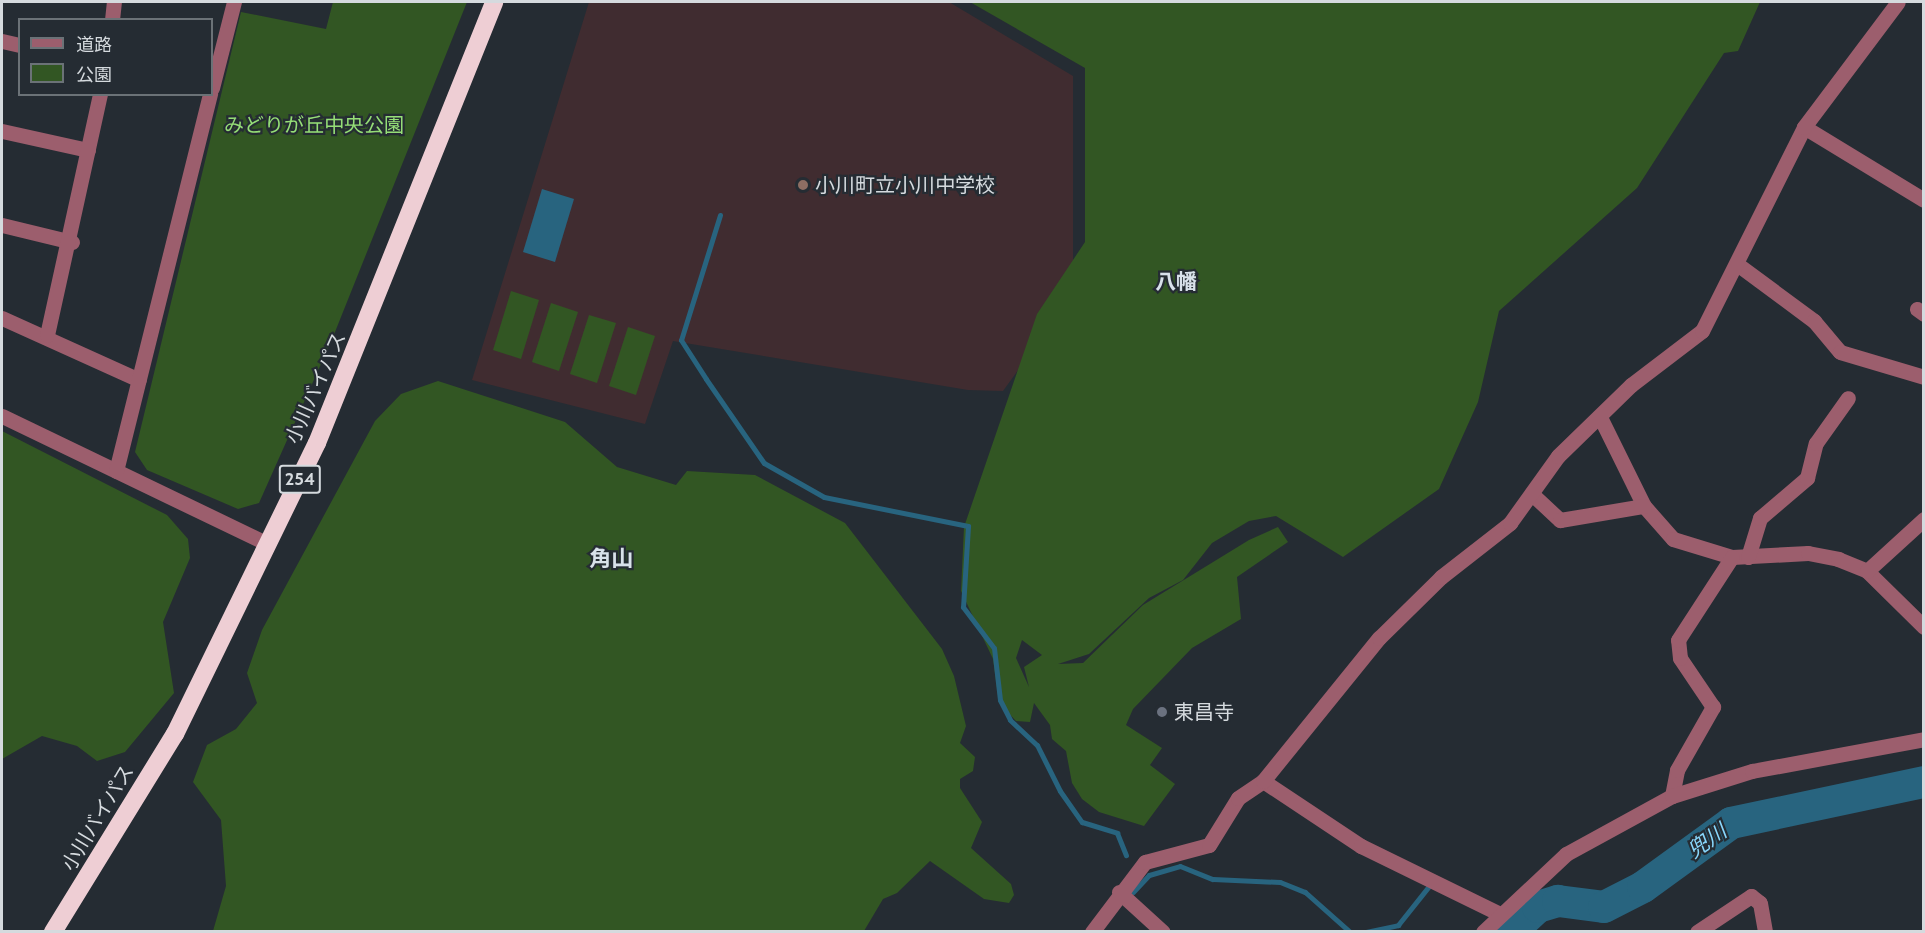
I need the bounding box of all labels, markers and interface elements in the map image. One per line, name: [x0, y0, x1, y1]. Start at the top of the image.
legend: [18, 18, 213, 96]
text: 道路: [76, 34, 112, 56]
text: 公園: [76, 64, 112, 86]
park label: みどりが丘中央公園: [224, 113, 404, 137]
place label: 小川町立小川中学校: [815, 173, 995, 197]
marker: 小川町立小川中学校: [796, 178, 810, 192]
district label: 八幡: [1155, 269, 1197, 295]
street label: 小川バイパス: [281, 328, 351, 448]
road number: 254: [278, 464, 322, 494]
district label: 角山: [589, 546, 633, 572]
place label: 東昌寺: [1174, 700, 1234, 724]
marker: 東昌寺: [1155, 705, 1169, 719]
street label: 小川バイパス: [57, 760, 139, 876]
water label: 兜川: [1683, 819, 1731, 863]

